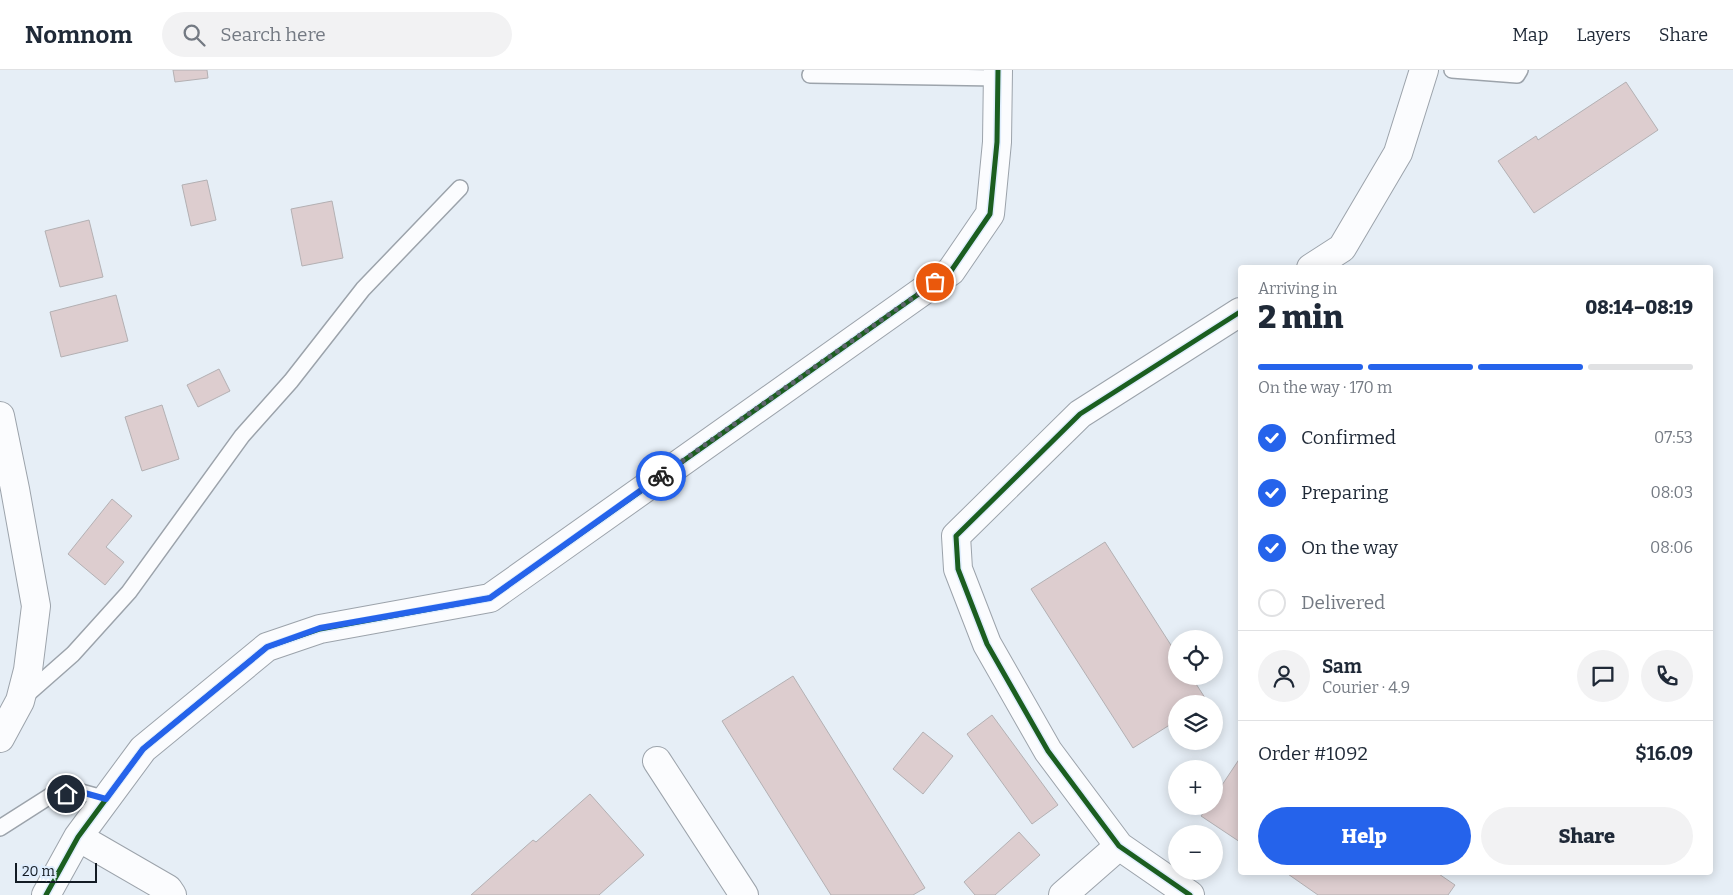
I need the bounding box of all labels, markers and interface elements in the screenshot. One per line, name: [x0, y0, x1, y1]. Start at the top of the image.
search box: [162, 12, 512, 57]
text: Nomnom: [25, 21, 132, 49]
icon: search: [180, 21, 208, 49]
text: Search here: [220, 23, 326, 46]
text: Map: [1512, 24, 1548, 46]
text: Layers: [1576, 24, 1631, 46]
text: Share: [1659, 24, 1708, 46]
pin: [914, 261, 956, 303]
icon: bag: [921, 268, 949, 296]
text: Arriving in: [1258, 279, 1337, 298]
text: 08:14–08:19: [1585, 296, 1693, 319]
text: 2 min: [1258, 298, 1344, 336]
text: On the way · 170 m: [1258, 378, 1392, 397]
icon: check: [1258, 424, 1286, 452]
text: Confirmed: [1301, 426, 1396, 449]
text: 07:53: [1654, 428, 1693, 447]
courier: [636, 451, 686, 501]
icon: bike: [647, 462, 675, 490]
icon: check: [1258, 479, 1286, 507]
text: Preparing: [1301, 481, 1389, 504]
text: 08:03: [1650, 483, 1693, 502]
icon: check: [1258, 534, 1286, 562]
text: On the way: [1301, 536, 1398, 559]
text: 08:06: [1650, 538, 1693, 557]
text: Delivered: [1301, 591, 1385, 614]
map controls: [1168, 630, 1223, 880]
button: locate: [1168, 630, 1223, 685]
button: person: [1258, 650, 1310, 702]
button: chat: [1577, 650, 1629, 702]
button: phone: [1641, 650, 1693, 702]
text: Sam: [1322, 655, 1362, 678]
text: Courier · 4.9: [1322, 678, 1410, 697]
button: layers: [1168, 695, 1223, 750]
text: Order #1092: [1258, 742, 1368, 765]
text: $16.09: [1635, 742, 1693, 765]
button: +: [1168, 760, 1223, 815]
pin: [45, 773, 87, 815]
icon: home: [52, 780, 80, 808]
button: Help: [1258, 807, 1471, 865]
button: Share: [1481, 807, 1693, 865]
button: −: [1168, 825, 1223, 880]
scale bar: [15, 860, 98, 883]
text: 20 m: [22, 863, 55, 880]

